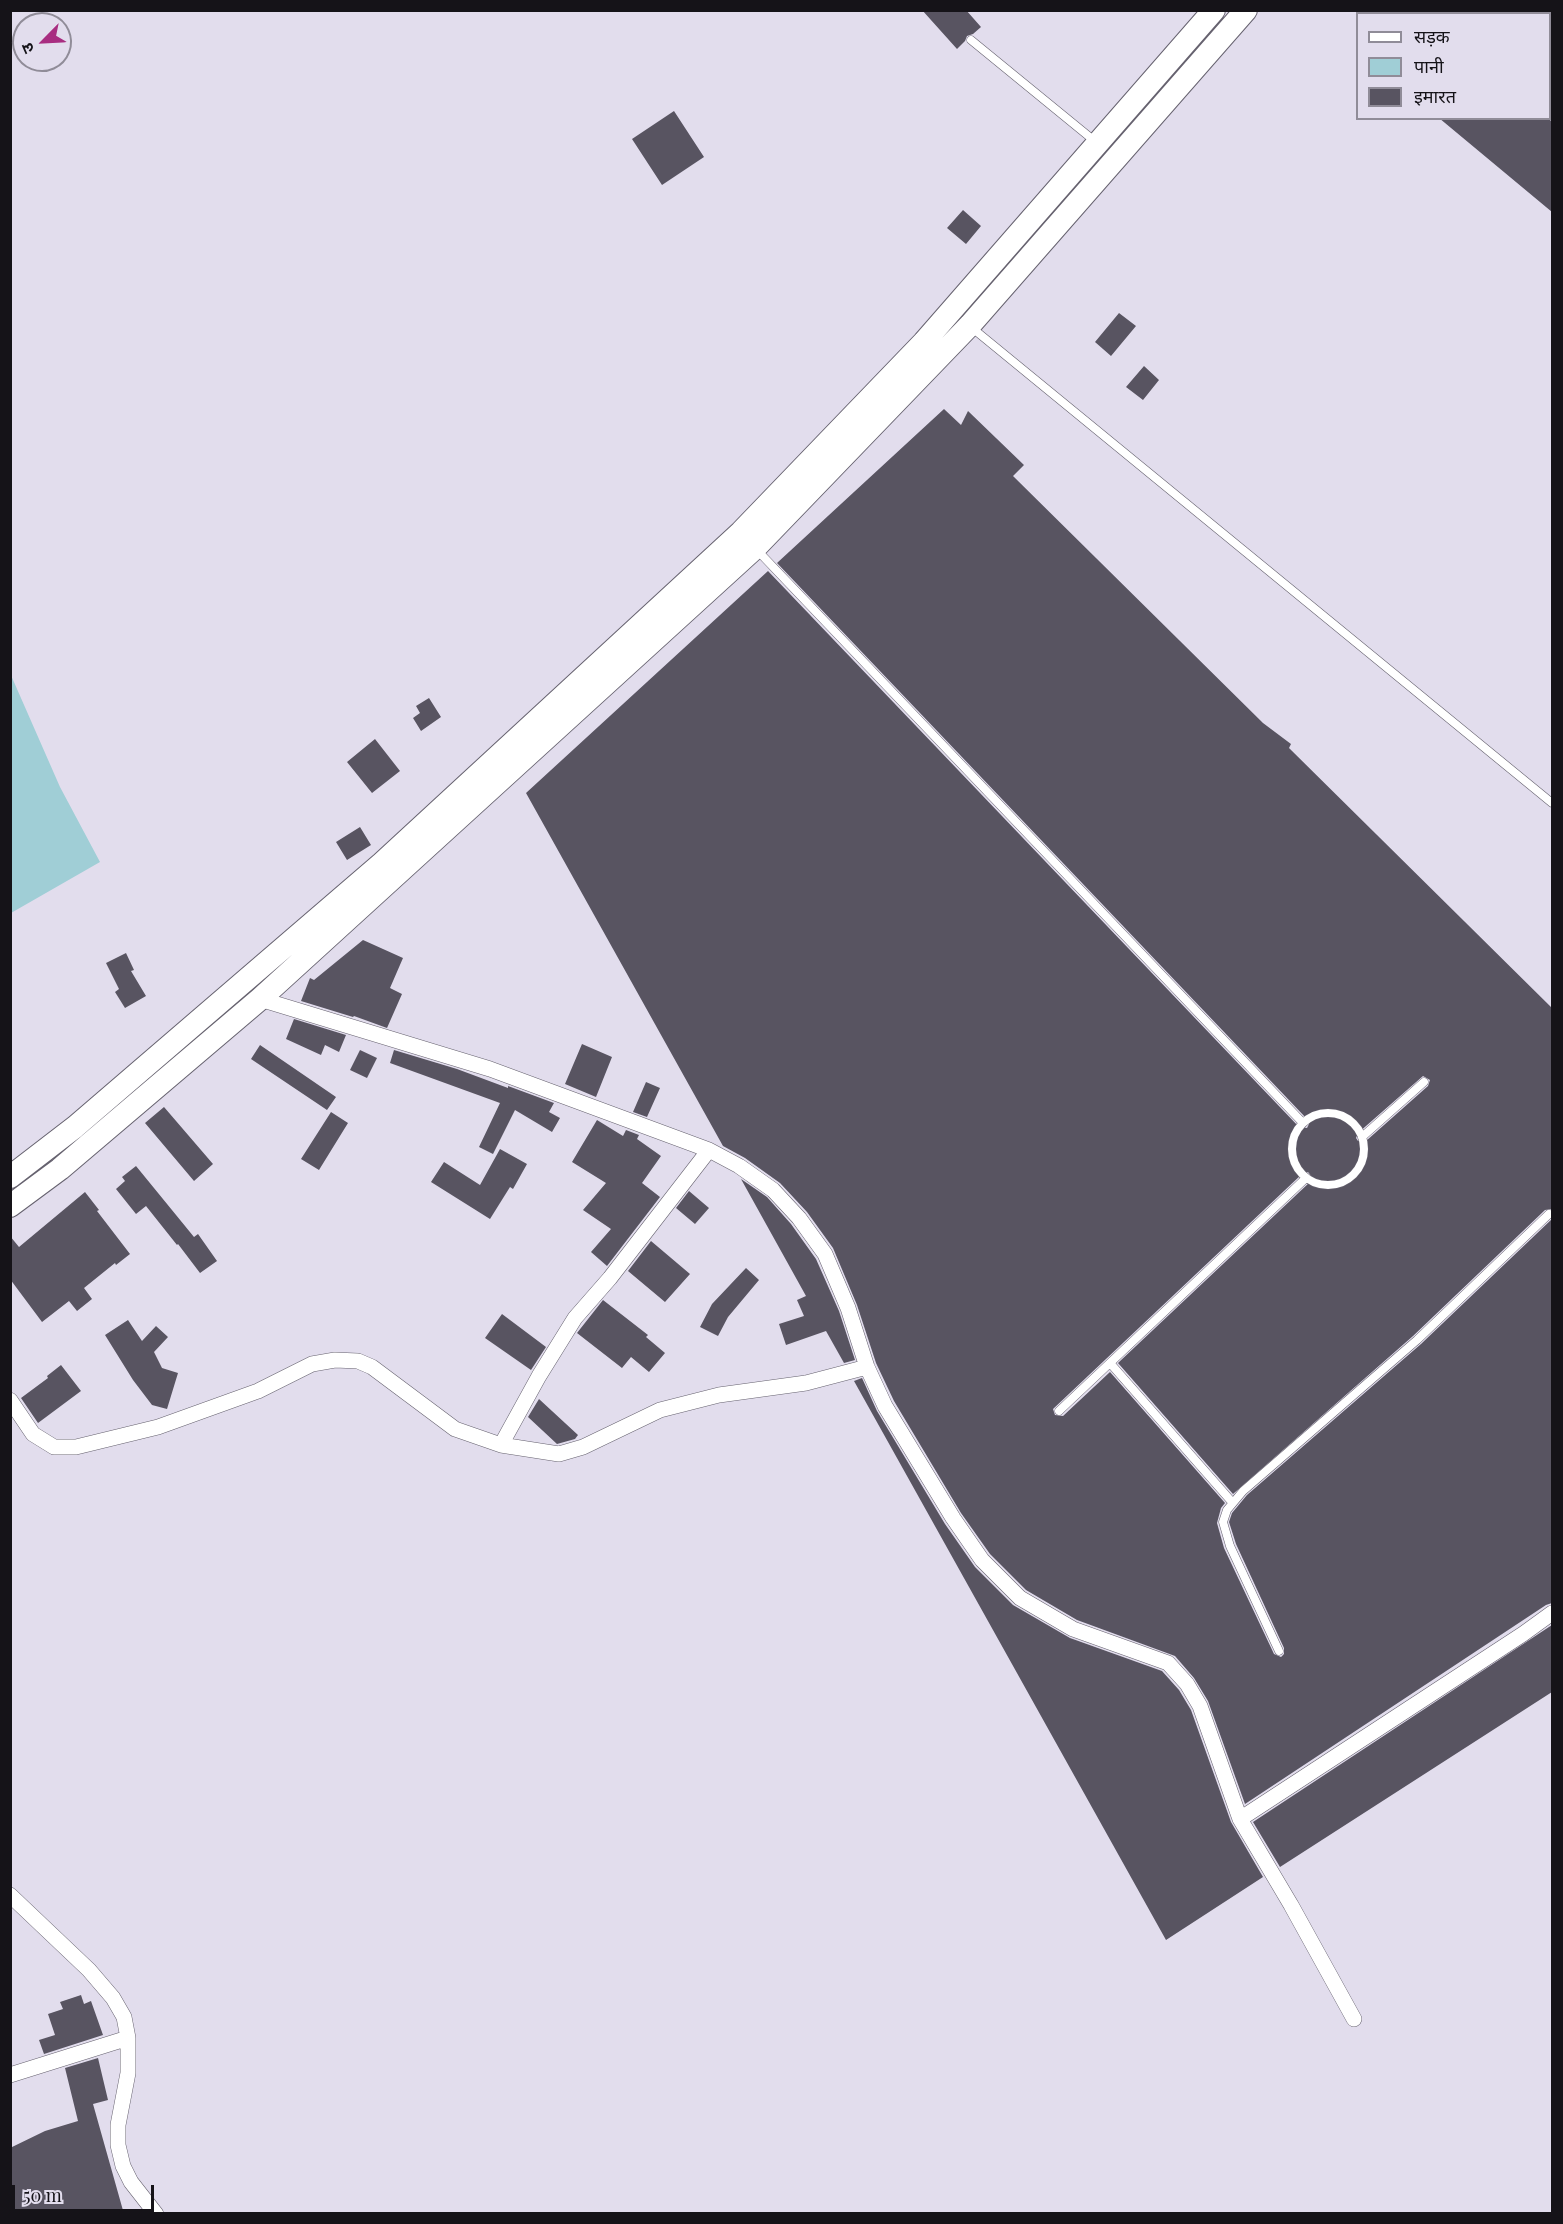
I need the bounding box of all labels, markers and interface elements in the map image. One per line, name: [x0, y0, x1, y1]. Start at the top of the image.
north arrow: [12, 12, 72, 72]
legend: [1356, 12, 1551, 120]
text: सड़क: [1414, 24, 1450, 48]
text: उ: [15, 40, 38, 57]
text: पानी: [1414, 54, 1444, 78]
text: इमारत: [1414, 84, 1456, 108]
scale bar: [15, 2173, 158, 2211]
text: 50 m: [23, 2183, 62, 2207]

